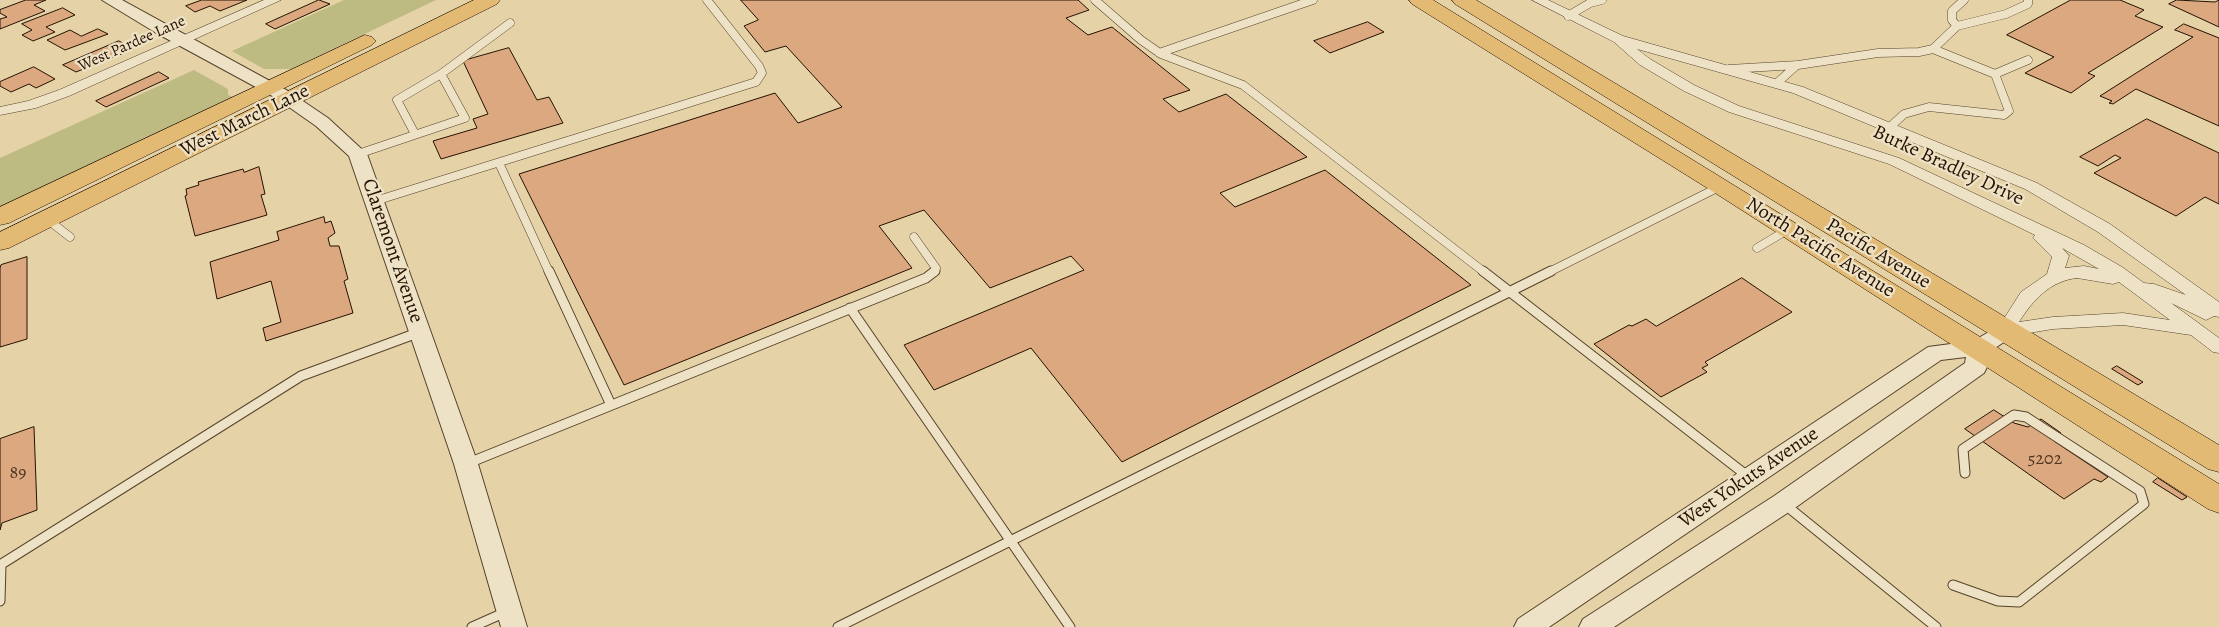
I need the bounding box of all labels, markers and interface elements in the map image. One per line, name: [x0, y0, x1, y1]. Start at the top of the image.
street label: West Pardee Lane: [75, 12, 189, 76]
street label: West March Lane: [177, 79, 313, 163]
street label: Burke Bradley Drive: [1869, 121, 2027, 211]
street label: Claremont Avenue: [356, 176, 428, 326]
street label: North Pacific Avenue: [1741, 193, 1899, 303]
street label: Pacific Avenue: [1821, 213, 1935, 295]
street label: West Yokuts Avenue: [1674, 422, 1824, 534]
house number: 5202: [2028, 449, 2062, 471]
house number: 89: [10, 463, 26, 485]

